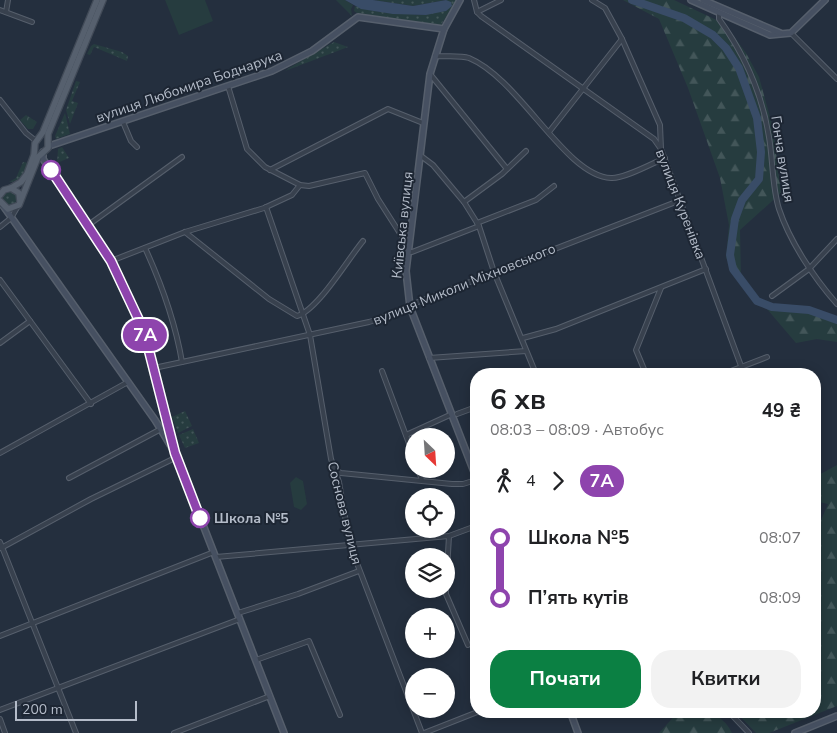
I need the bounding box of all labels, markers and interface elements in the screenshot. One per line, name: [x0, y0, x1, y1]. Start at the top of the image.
street label: вулиця Любомира Боднарука: [93, 46, 285, 127]
street label: Гонча вулиця: [766, 114, 799, 204]
street label: вулиця Куренівка: [651, 146, 710, 262]
unlabelled marker: [41, 160, 61, 180]
street label: Київська вулиця: [387, 171, 418, 280]
street label: вулиця Миколи Міхновського: [370, 239, 558, 330]
line badge: 7А: [122, 319, 168, 351]
text: 7А: [133, 323, 157, 347]
text: 6 хв: [490, 381, 546, 419]
text: 49 ₴: [762, 398, 801, 424]
text: 08:03 – 08:09 · Автобус: [490, 419, 664, 441]
north arrow: [405, 428, 455, 478]
map controls: [405, 428, 455, 718]
street label: Соснова вулиця: [323, 460, 366, 567]
icon: walk: [490, 467, 518, 495]
icon: forward: [544, 467, 572, 495]
text: 7А: [590, 469, 614, 493]
text: 4: [526, 470, 536, 492]
button: locate: [405, 488, 455, 538]
marker: Школа №5: [190, 508, 210, 528]
place label: Школа №5: [214, 509, 289, 528]
text: Школа №5: [528, 525, 629, 551]
text: 08:07: [759, 527, 801, 549]
button: layers: [405, 548, 455, 598]
text: П’ять кутів: [528, 585, 629, 611]
text: 08:09: [759, 587, 801, 609]
button: +: [405, 608, 455, 658]
button: Почати: [490, 650, 641, 708]
button: Квитки: [651, 650, 801, 708]
button: −: [405, 668, 455, 718]
scale bar: [15, 698, 138, 721]
text: 200 m: [22, 700, 63, 719]

